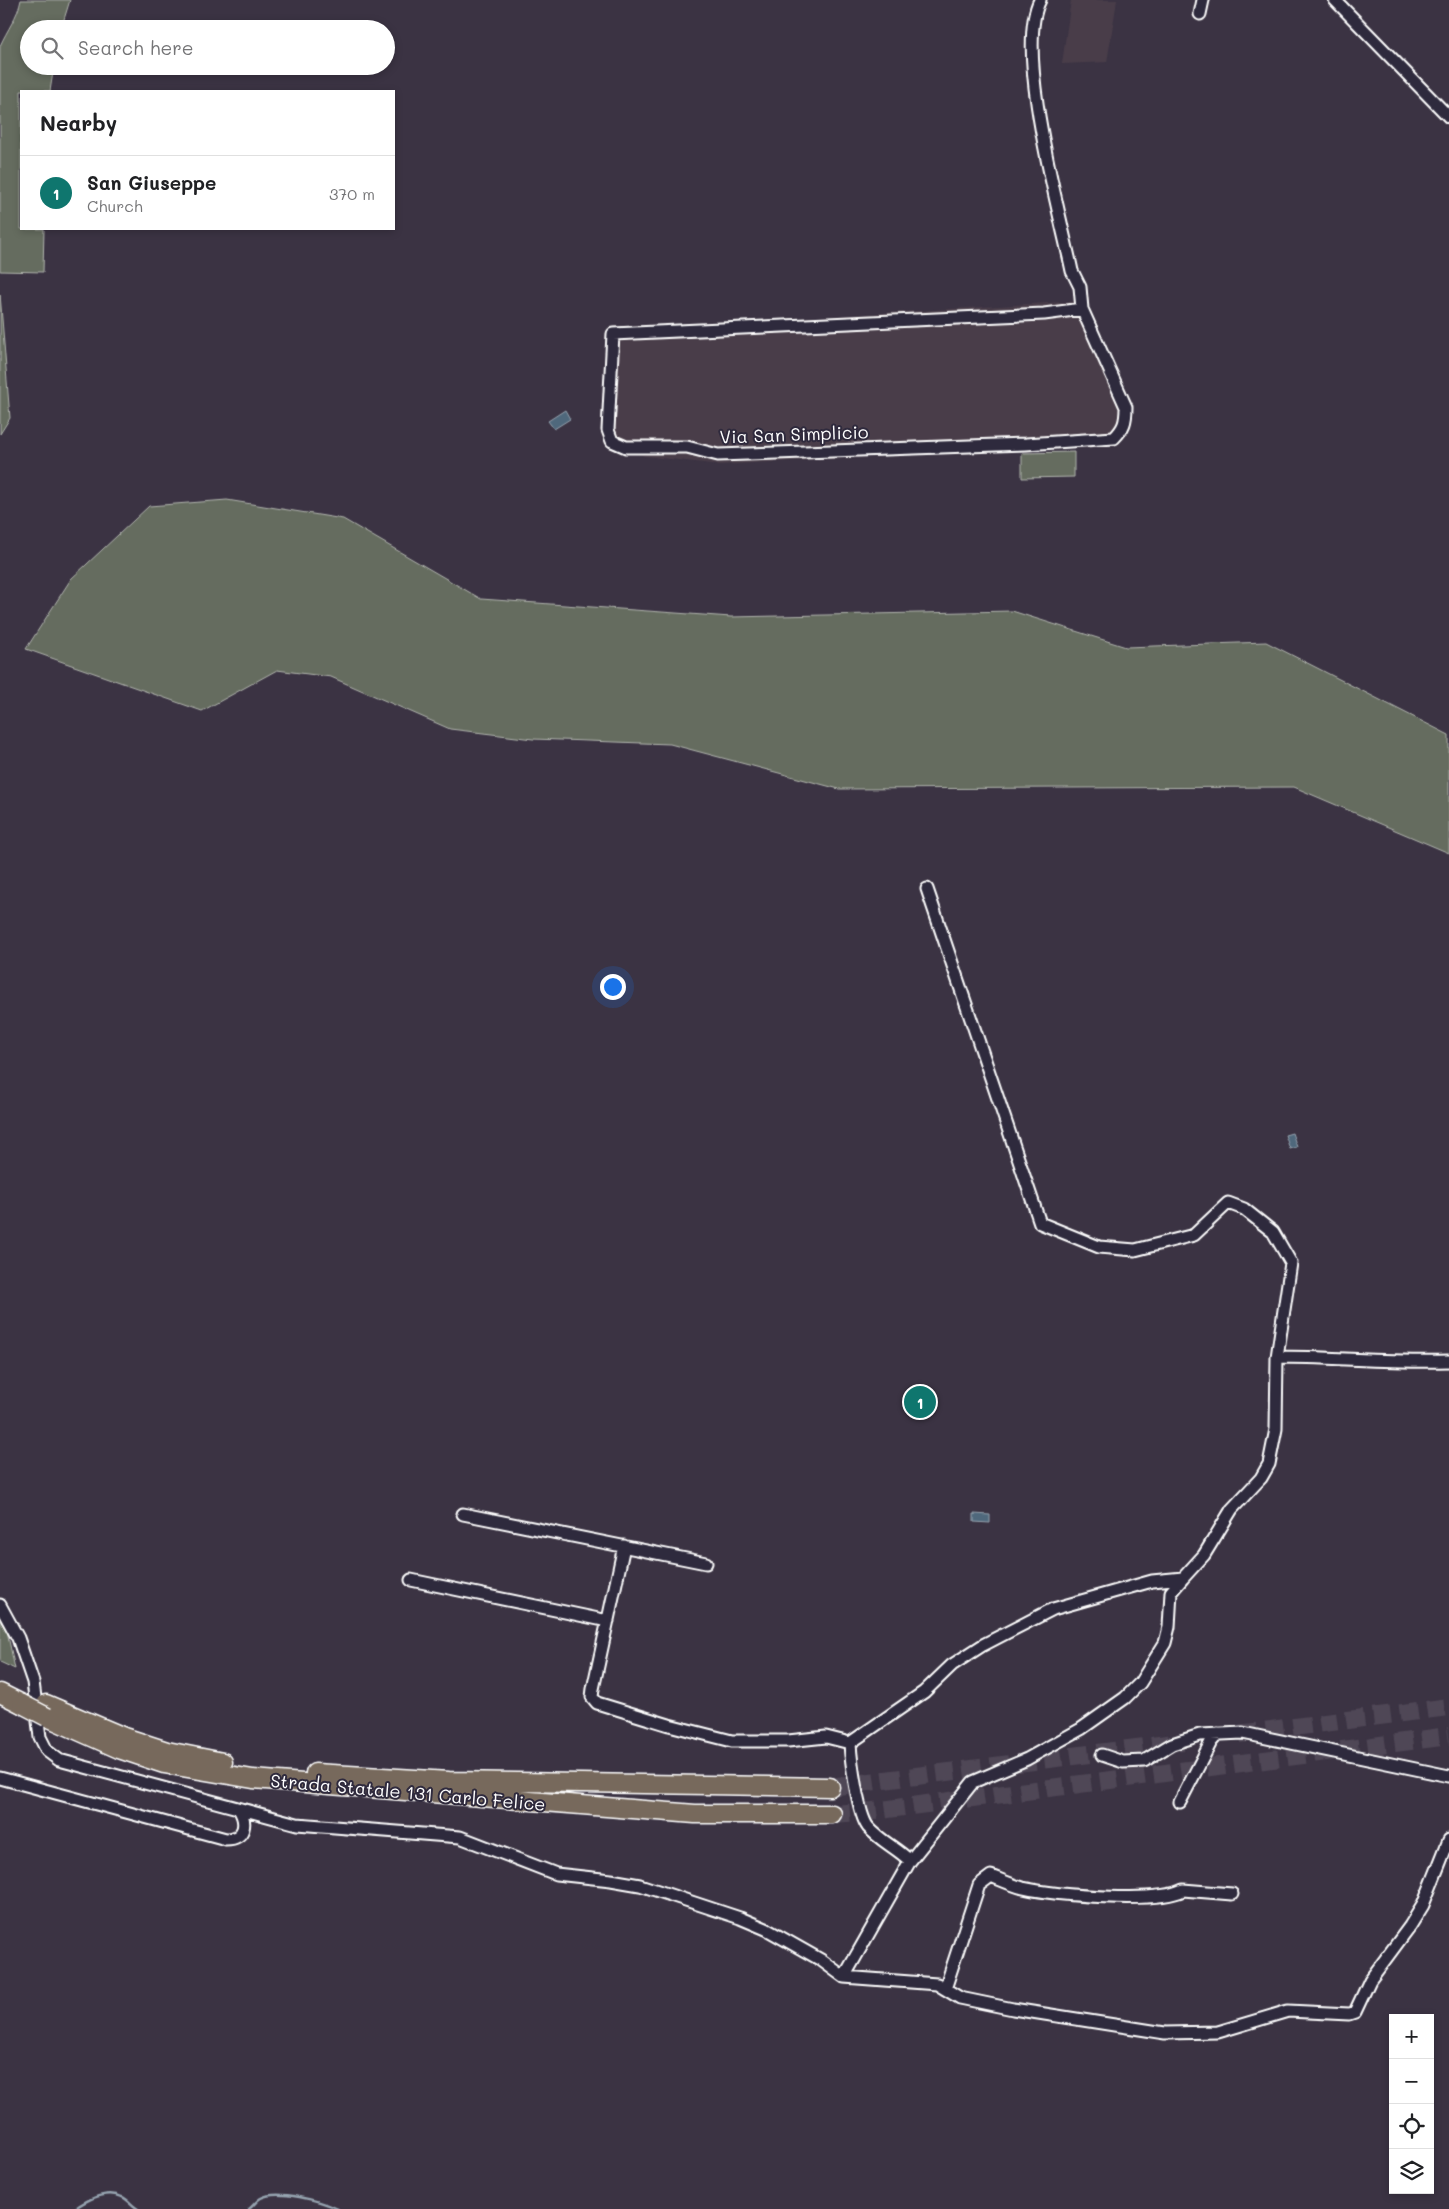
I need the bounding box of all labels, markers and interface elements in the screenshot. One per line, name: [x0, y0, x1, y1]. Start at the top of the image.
search box: [20, 20, 395, 75]
icon: search: [38, 34, 66, 62]
text: Search here: [78, 35, 194, 60]
text: Nearby: [40, 109, 117, 136]
text: San Giuseppe: [87, 170, 216, 195]
text: 1: [52, 183, 60, 204]
text: 370 m: [329, 183, 375, 204]
text: Church: [87, 195, 143, 216]
street label: Via San Simplicio: [719, 419, 869, 449]
your location: [600, 974, 626, 1000]
pin: 1: [904, 1383, 936, 1421]
street label: Strada Statale 131 Carlo Felice: [270, 1768, 546, 1816]
map controls: [1389, 2014, 1434, 2194]
button: +: [1389, 2014, 1434, 2059]
button: −: [1389, 2059, 1434, 2104]
button: locate: [1389, 2104, 1434, 2149]
button: layers: [1389, 2149, 1434, 2194]

